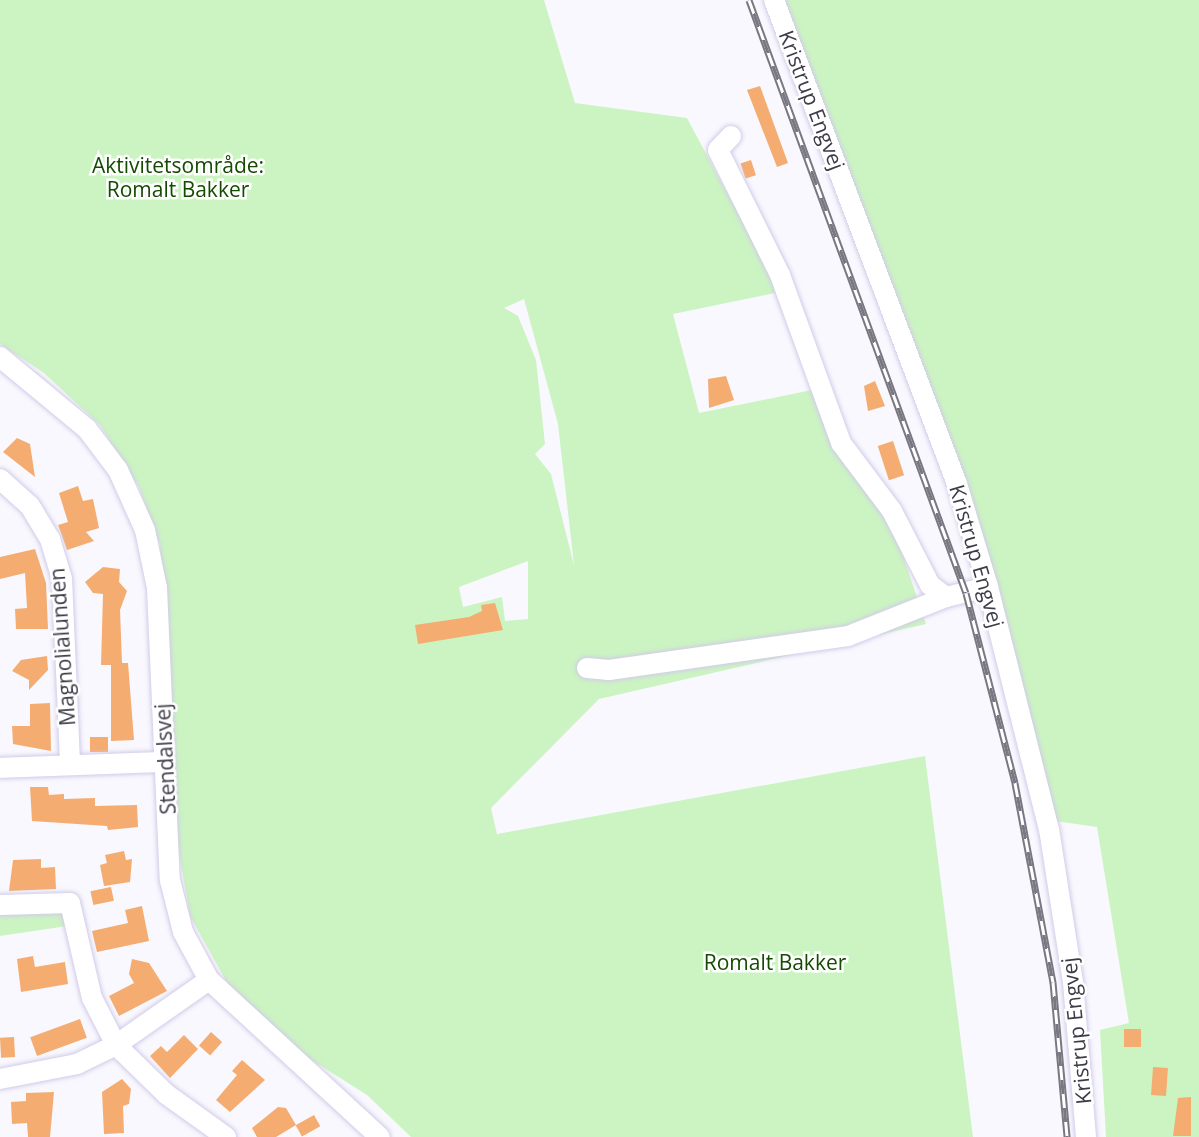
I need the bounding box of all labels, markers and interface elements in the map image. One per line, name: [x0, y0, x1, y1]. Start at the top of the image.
street label: Kristrup Engvej: [774, 27, 850, 173]
park label: Aktivitetsområde: Romalt Bakker: [92, 152, 264, 202]
street label: Kristrup Engvej: [945, 482, 1009, 630]
street label: Magnolialunden: [44, 567, 80, 727]
street label: Stendalsvej: [150, 703, 180, 815]
park label: Romalt Bakker: [704, 949, 846, 975]
street label: Kristrup Engvej: [1056, 956, 1096, 1106]

